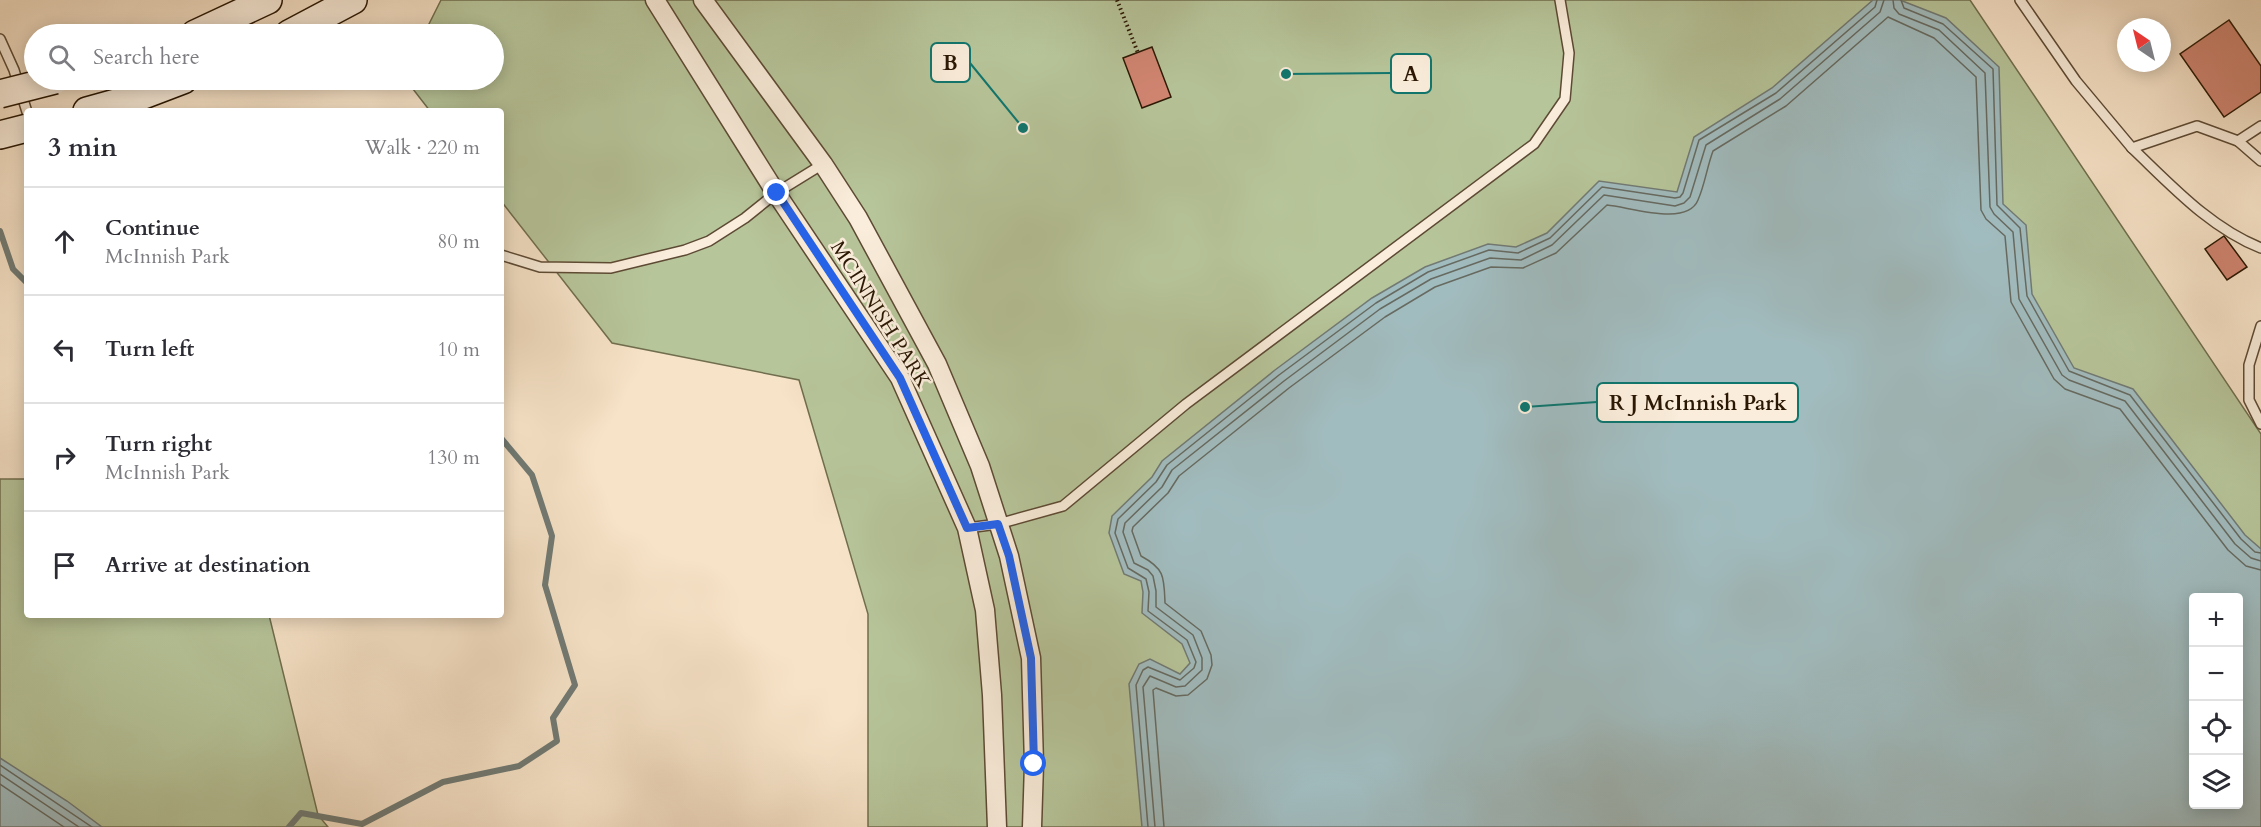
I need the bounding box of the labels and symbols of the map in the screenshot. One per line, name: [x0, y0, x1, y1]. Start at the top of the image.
north arrow: [2117, 18, 2171, 72]
callout: B: [931, 43, 970, 82]
text: B: [942, 49, 958, 78]
callout: A: [1391, 54, 1431, 93]
text: A: [1403, 60, 1419, 89]
route end: [763, 179, 789, 205]
street label: MCINNISH PARK: [824, 236, 937, 393]
callout: R J McInnish Park: [1597, 383, 1798, 422]
text: R J McInnish Park: [1609, 389, 1787, 418]
route start: [1020, 750, 1046, 776]

